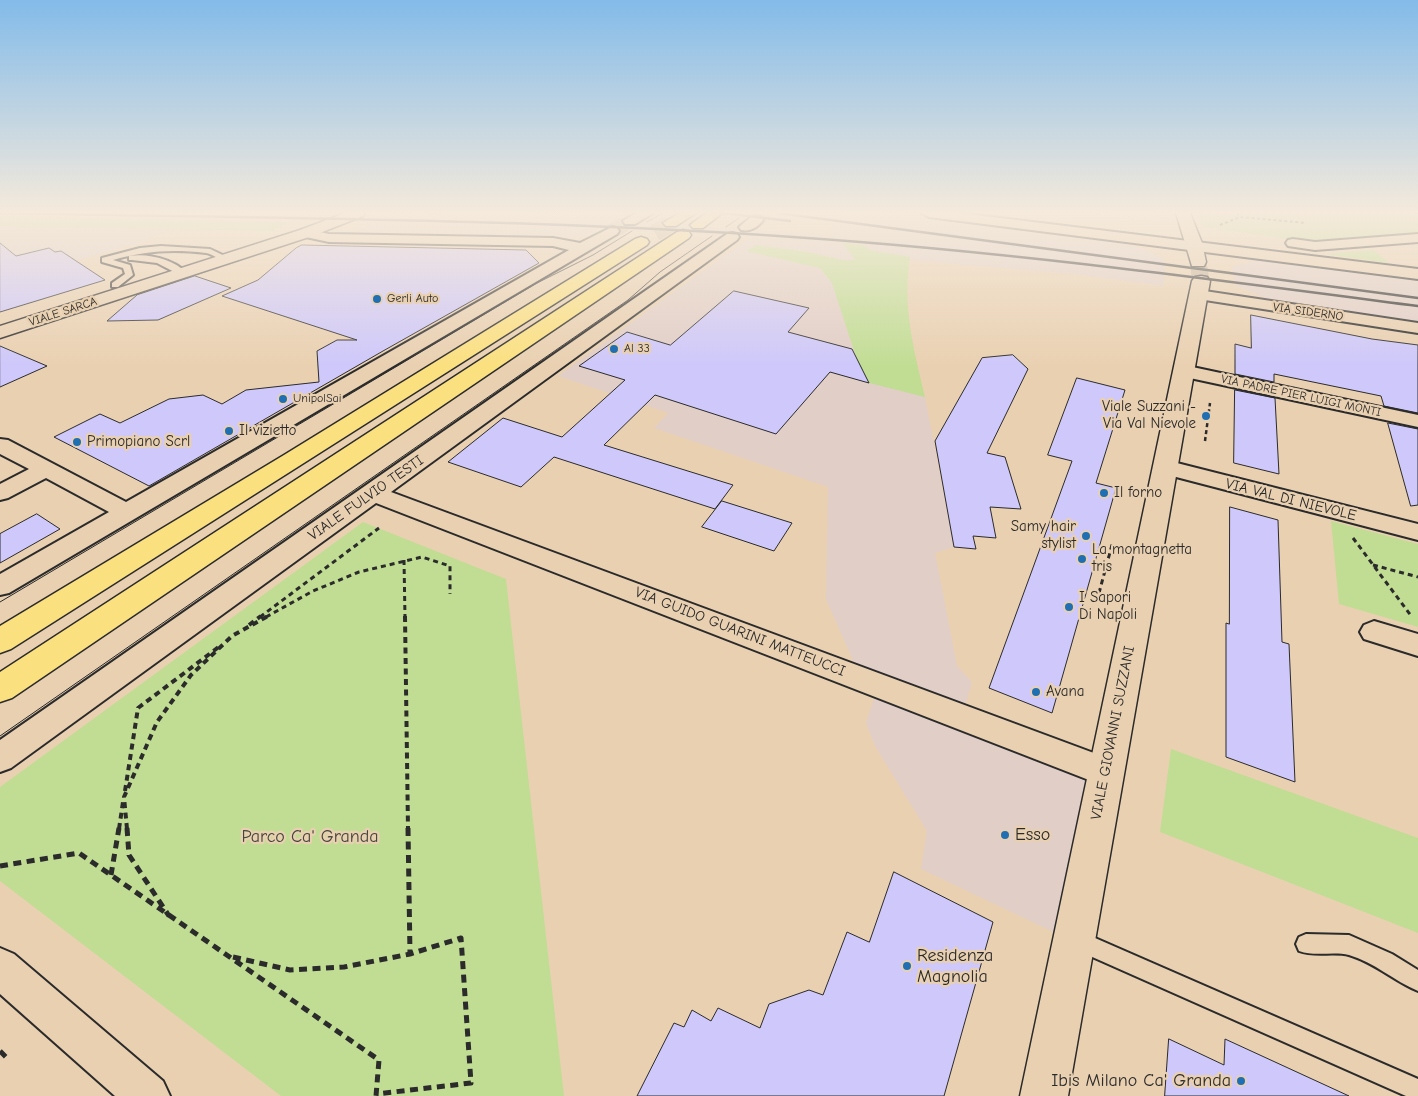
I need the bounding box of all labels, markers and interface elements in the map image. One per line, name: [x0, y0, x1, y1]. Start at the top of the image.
place label: Gerli Auto: [387, 292, 438, 306]
marker: Gerli Auto: [371, 293, 383, 305]
street label: VIALE SARCA: [27, 294, 99, 330]
street label: VIA SIDERNO: [1272, 300, 1344, 324]
place label: Al 33: [624, 342, 650, 356]
marker: Al 33: [608, 343, 620, 355]
street label: VIA PADRE PIER LUIGI MONTI: [1220, 372, 1382, 420]
place label: UnipolSai: [293, 392, 342, 406]
marker: UnipolSai: [277, 393, 289, 405]
place label: Viale Suzzani - Via Val Nievole: [1102, 398, 1196, 433]
marker: Viale Suzzani - Via Val Nievole: [1200, 410, 1212, 422]
place label: Il vizietto: [239, 422, 296, 440]
marker: Il vizietto: [223, 425, 235, 437]
place label: Primopiano Scrl: [87, 433, 190, 451]
marker: Primopiano Scrl: [71, 436, 83, 448]
street label: VIALE FULVIO TESTI: [305, 451, 427, 545]
street label: VIA VAL DI NIEVOLE: [1224, 475, 1358, 525]
place label: Il forno: [1114, 484, 1162, 502]
marker: Il forno: [1098, 487, 1110, 499]
place label: Samy hair stylist: [1011, 518, 1076, 553]
marker: Samy hair stylist: [1080, 530, 1092, 542]
place label: La montagnetta tris: [1092, 541, 1192, 576]
marker: La montagnetta tris: [1076, 553, 1088, 565]
street label: VIA GUIDO GUARINI MATTEUCCI: [632, 584, 848, 680]
place label: I Sapori Di Napoli: [1079, 589, 1137, 624]
marker: I Sapori Di Napoli: [1063, 601, 1075, 613]
street label: VIALE GIOVANNI SUZZANI: [1087, 645, 1139, 821]
place label: Avana: [1046, 683, 1084, 701]
marker: Avana: [1030, 686, 1042, 698]
place label: Esso: [1015, 824, 1050, 846]
park label: Parco Ca' Granda: [241, 826, 379, 848]
marker: Esso: [999, 829, 1011, 841]
place label: Residenza Magnolia: [917, 945, 993, 988]
marker: Residenza Magnolia: [901, 960, 913, 972]
place label: Ibis Milano Ca' Granda: [1051, 1070, 1231, 1092]
marker: Ibis Milano Ca' Granda: [1235, 1075, 1247, 1087]

